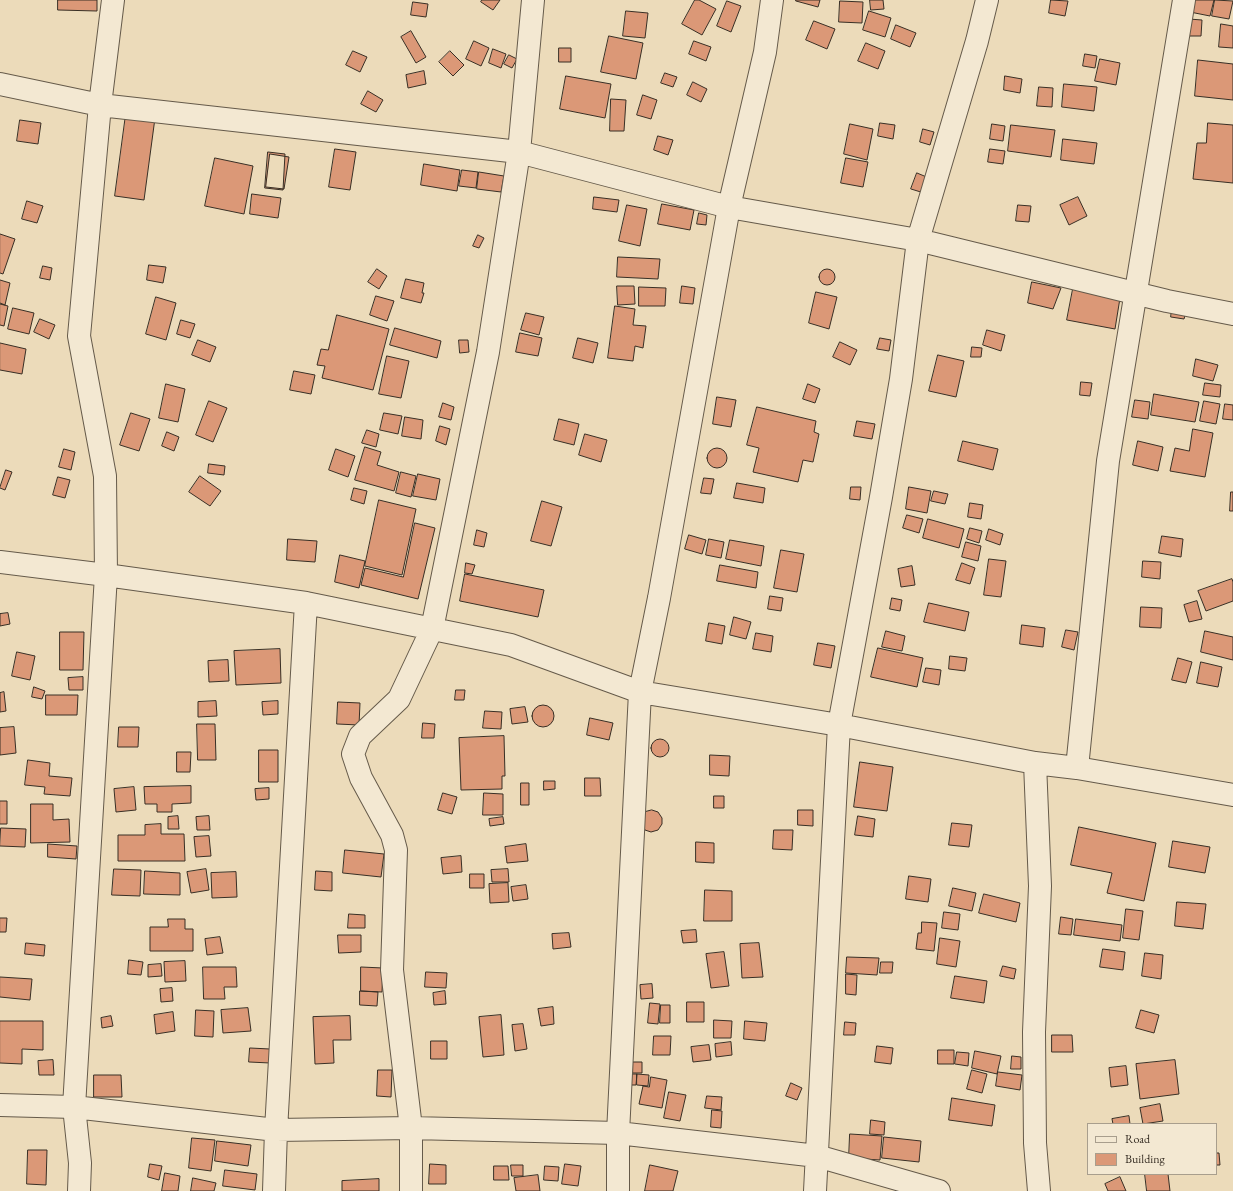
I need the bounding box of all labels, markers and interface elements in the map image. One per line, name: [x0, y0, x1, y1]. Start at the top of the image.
legend: [1087, 1123, 1217, 1175]
text: Road: [1125, 1131, 1150, 1147]
text: Building: [1125, 1151, 1165, 1167]

